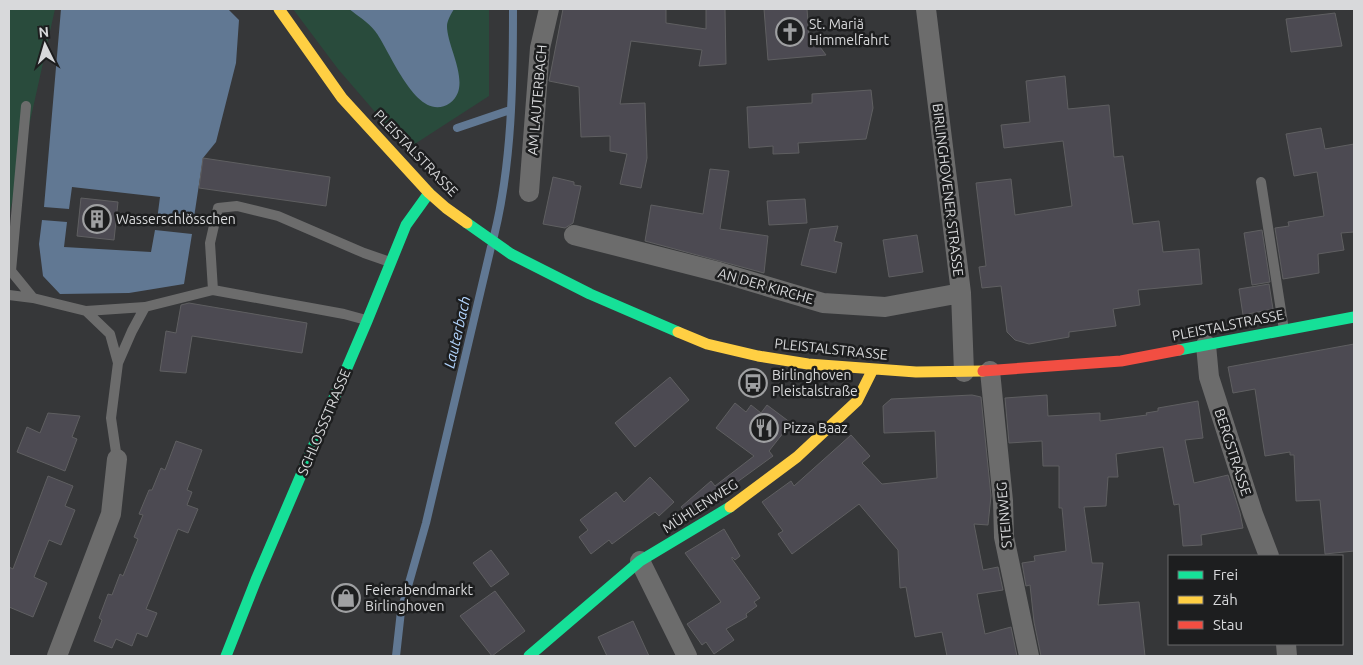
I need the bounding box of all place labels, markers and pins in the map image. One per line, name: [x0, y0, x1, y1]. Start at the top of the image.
place label: St. Mariä Himmelfahrt: [809, 16, 890, 48]
church icon: St. Mariä Himmelfahrt: [775, 17, 805, 47]
building icon: Wasserschlösschen: [82, 204, 112, 234]
place label: Wasserschlösschen: [116, 211, 236, 227]
place label: Birlinghoven Pleistalstraße: [772, 367, 858, 399]
bus stop icon: Birlinghoven Pleistalstraße: [738, 368, 768, 398]
restaurant icon: Pizza Baaz: [749, 413, 779, 443]
place label: Pizza Baaz: [783, 420, 848, 436]
place label: Feierabendmarkt Birlinghoven: [365, 582, 473, 614]
shop icon: Feierabendmarkt Birlinghoven: [331, 583, 361, 613]

